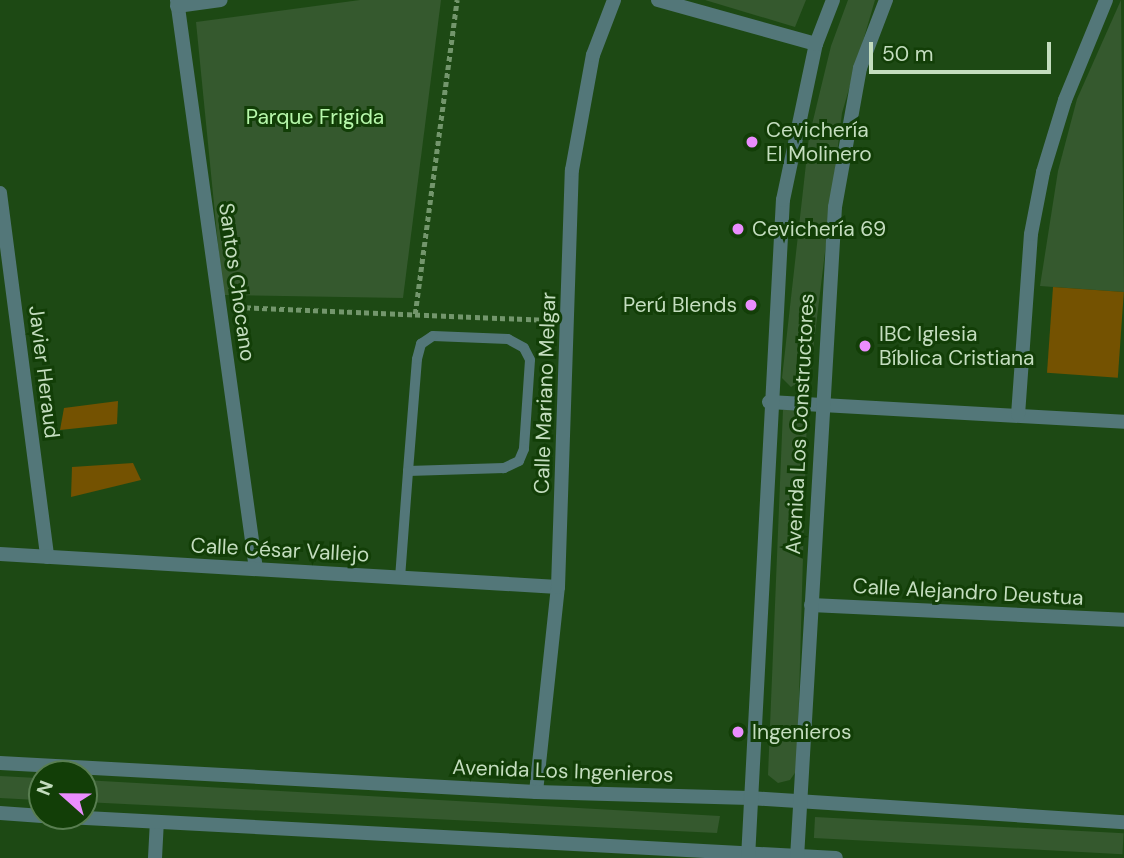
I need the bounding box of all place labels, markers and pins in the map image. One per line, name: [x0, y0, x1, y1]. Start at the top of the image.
place label: Cevichería El Molinero: [766, 117, 872, 167]
marker: Cevichería El Molinero: [744, 134, 760, 150]
place label: Cevichería 69: [752, 216, 886, 242]
marker: Cevichería 69: [730, 221, 746, 237]
place label: Perú Blends: [623, 292, 737, 318]
marker: Perú Blends: [743, 297, 759, 313]
place label: IBC Iglesia Bíblica Cristiana: [879, 321, 1034, 371]
marker: IBC Iglesia Bíblica Cristiana: [857, 338, 873, 354]
place label: Ingenieros: [752, 719, 852, 745]
marker: Ingenieros: [730, 724, 746, 740]

